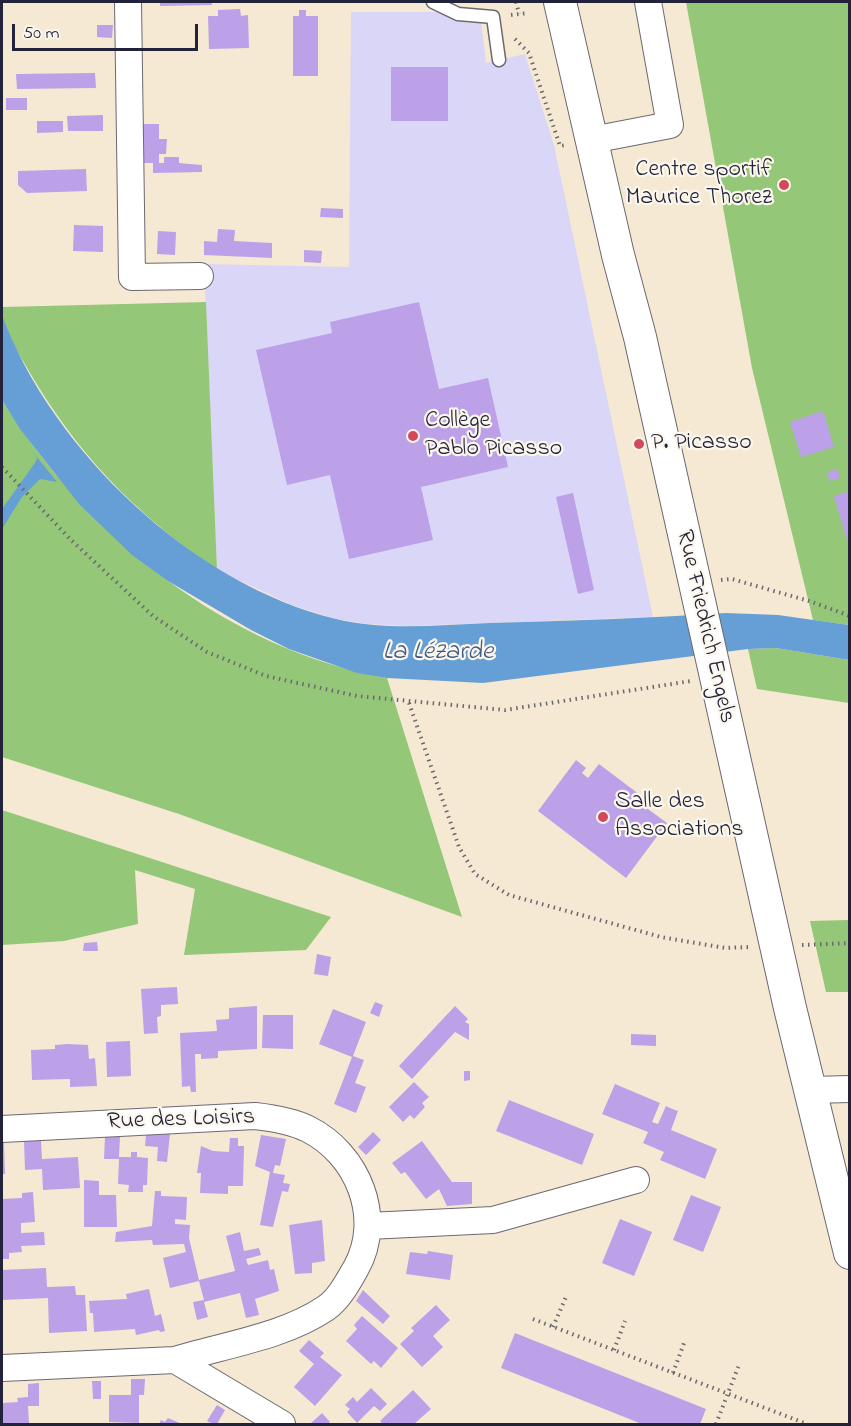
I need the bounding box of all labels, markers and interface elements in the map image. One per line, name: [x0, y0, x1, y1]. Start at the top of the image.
scale bar: [15, 12, 201, 50]
text: 50 m: [23, 21, 60, 47]
place label: Centre sportif Maurice Thorez: [626, 157, 772, 213]
marker: Centre sportif Maurice Thorez: [777, 178, 791, 192]
place label: Collège Pablo Picasso: [425, 408, 562, 464]
marker: Collège Pablo Picasso: [406, 429, 420, 443]
place label: P. Picasso: [651, 430, 752, 458]
marker: P. Picasso: [632, 437, 646, 451]
street label: Rue Friedrich Engels: [668, 528, 740, 726]
water label: La Lézarde: [383, 638, 493, 670]
place label: Salle des Associations: [615, 789, 744, 845]
marker: Salle des Associations: [596, 810, 610, 824]
street label: Rue des Loisirs: [107, 1104, 255, 1138]

